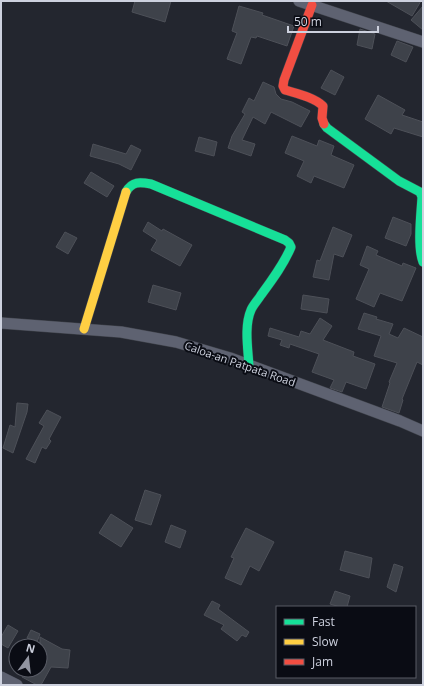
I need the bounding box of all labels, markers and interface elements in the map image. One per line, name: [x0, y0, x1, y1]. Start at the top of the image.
scale bar: [288, 8, 378, 34]
text: 50 m: [294, 13, 322, 30]
street label: Caloa-an Patpata Road: [183, 337, 298, 390]
legend: [276, 606, 416, 678]
text: Fast: [312, 613, 335, 630]
text: Slow: [312, 633, 339, 650]
north arrow: [8, 638, 48, 678]
text: N: [24, 639, 37, 656]
text: Jam: [311, 653, 333, 670]

